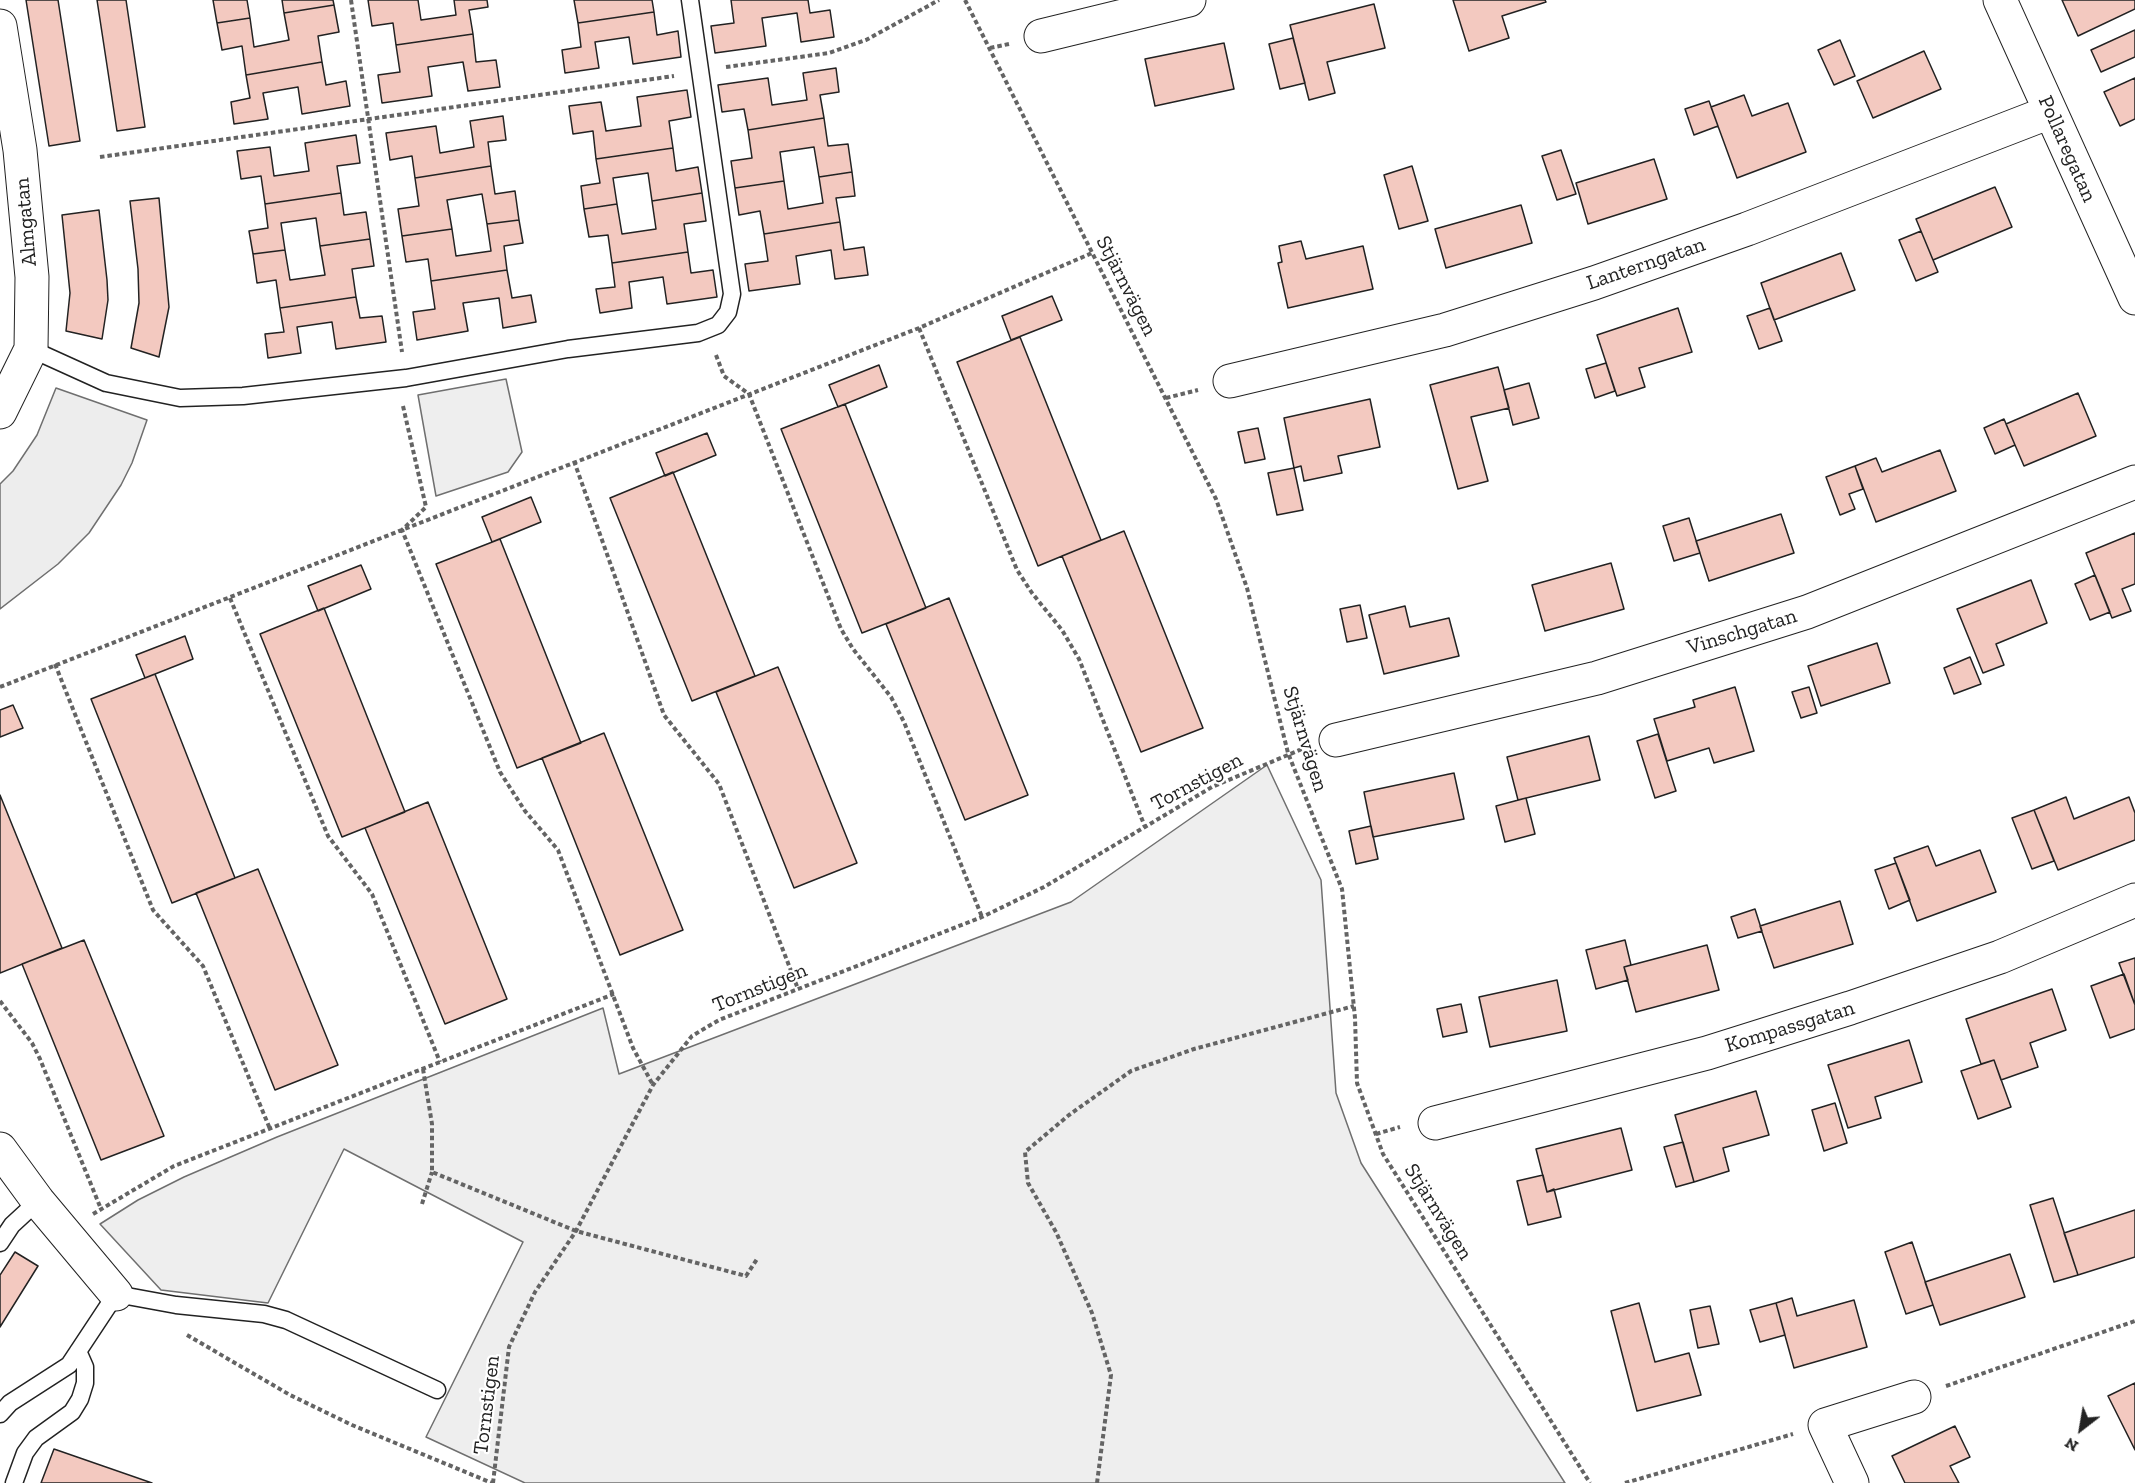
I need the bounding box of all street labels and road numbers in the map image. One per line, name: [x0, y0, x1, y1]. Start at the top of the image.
street label: Pollaregatan: [2032, 92, 2102, 206]
street label: Almgatan: [10, 177, 42, 267]
street label: Stjärnvägen: [1090, 232, 1162, 340]
street label: Lanterngatan: [1583, 232, 1709, 296]
street label: Vinschgatan: [1684, 603, 1800, 661]
street label: Stjärnvägen: [1277, 683, 1333, 795]
street label: Tornstigen: [1147, 747, 1247, 817]
street label: Tornstigen: [709, 958, 811, 1018]
street label: Kompassgatan: [1722, 995, 1858, 1059]
street label: Stjärnvägen: [1398, 1159, 1478, 1265]
street label: Tornstigen: [468, 1354, 506, 1456]

